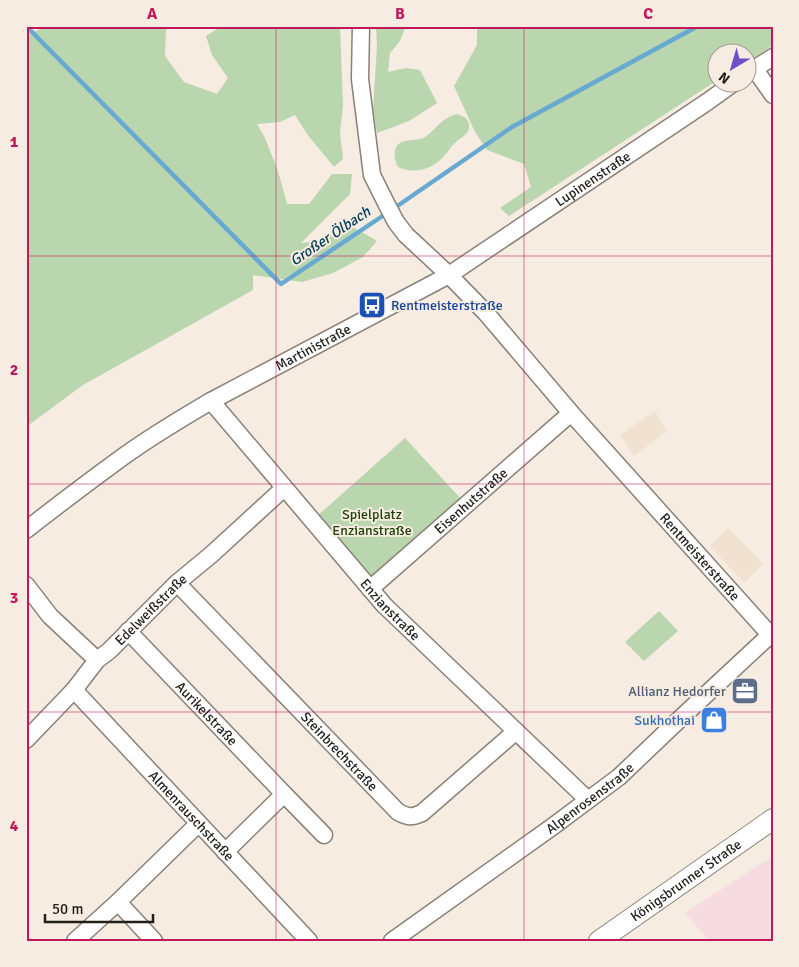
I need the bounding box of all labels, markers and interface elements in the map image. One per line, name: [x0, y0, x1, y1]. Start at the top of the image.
text: A: [147, 4, 158, 24]
text: B: [395, 4, 405, 24]
text: C: [643, 4, 653, 24]
north arrow: [706, 42, 756, 92]
text: N: [715, 68, 733, 88]
text: 1: [10, 132, 19, 152]
street label: Lupinenstraße: [552, 147, 634, 210]
water label: Großer Ölbach: [286, 202, 374, 270]
bus stop icon: Rentmeisterstraße: [357, 290, 387, 320]
place label: Rentmeisterstraße: [391, 297, 503, 314]
street label: Martinistraße: [272, 320, 354, 374]
text: 2: [10, 360, 18, 380]
street label: Eisenhutstraße: [431, 464, 511, 537]
park label: Spielplatz Enzianstraße: [332, 506, 412, 539]
street label: Rentmeisterstraße: [656, 509, 744, 604]
street label: Edelweißstraße: [111, 570, 190, 649]
street label: Enzianstraße: [357, 575, 424, 644]
text: 3: [10, 588, 18, 608]
office icon: Allianz Hedorfer: [730, 676, 760, 706]
street label: Aurikelstraße: [172, 678, 241, 749]
place label: Allianz Hedorfer: [628, 683, 727, 700]
shop icon: Sukhothai: [699, 705, 729, 735]
street label: Steinbrechstraße: [297, 708, 382, 795]
place label: Sukhothai: [634, 712, 695, 729]
street label: Alpenrosenstraße: [542, 759, 637, 837]
street label: Almenrauschstraße: [145, 767, 238, 864]
text: 4: [10, 816, 19, 836]
street label: Königsbrunner Straße: [627, 835, 745, 925]
scale bar: [45, 892, 152, 924]
text: 50 m: [52, 900, 83, 918]

